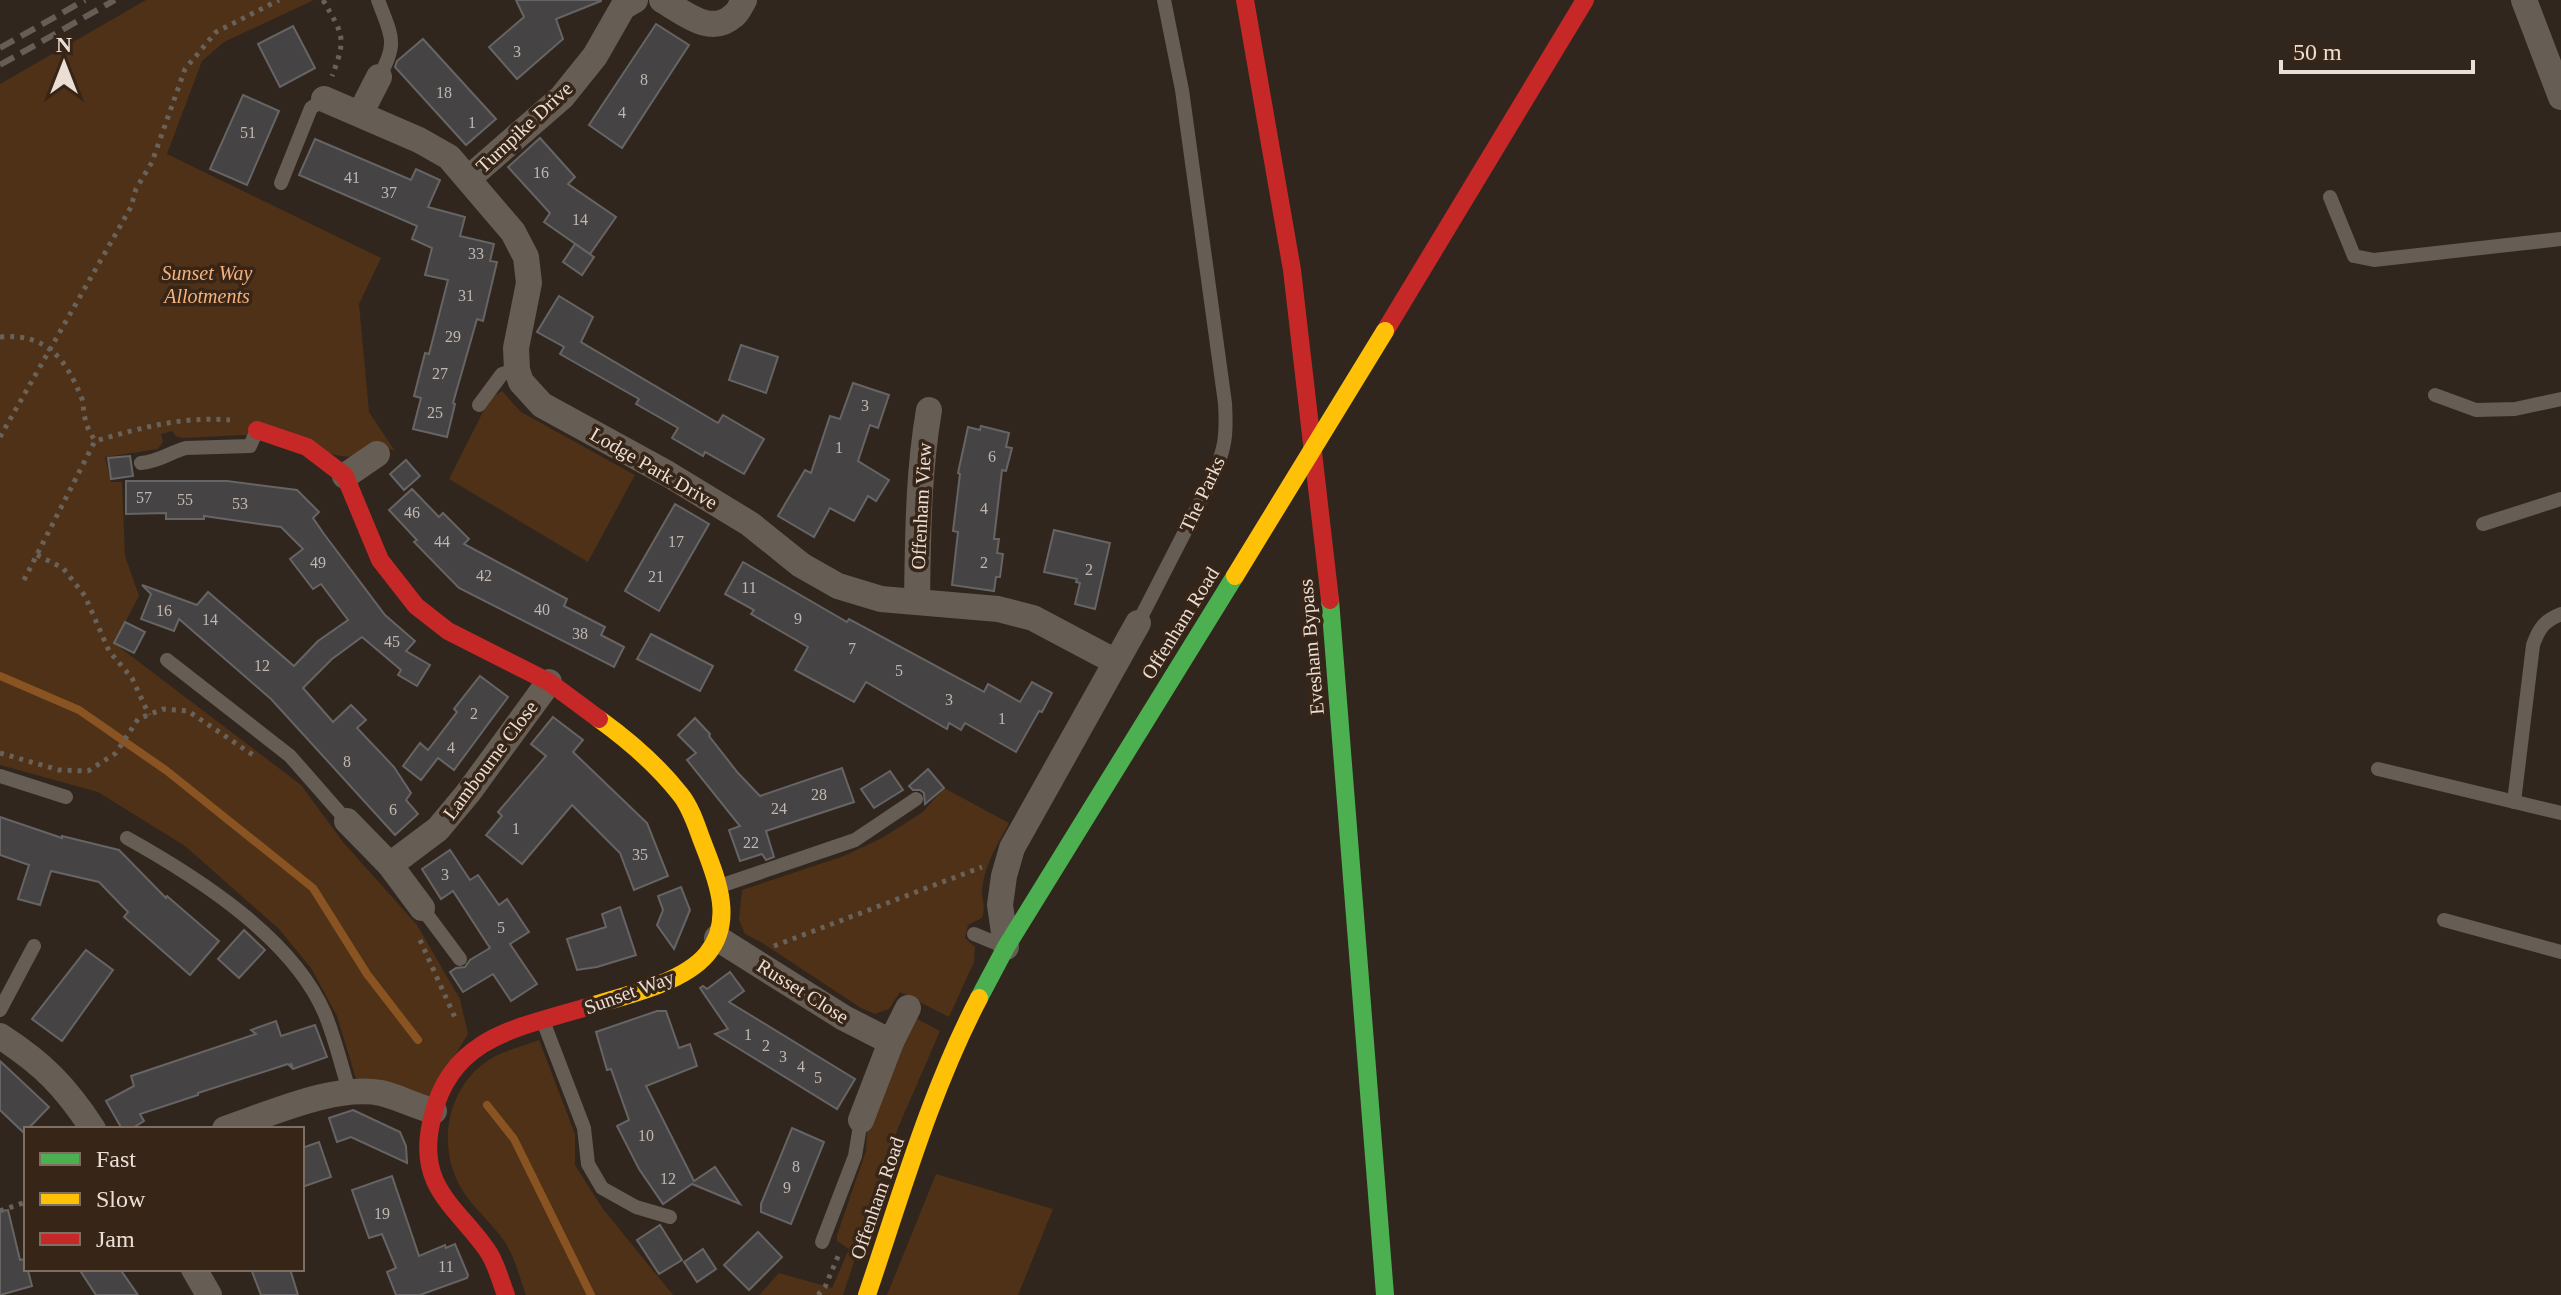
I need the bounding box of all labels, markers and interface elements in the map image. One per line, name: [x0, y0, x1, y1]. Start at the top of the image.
north arrow: [24, 24, 104, 104]
scale bar: [2281, 24, 2473, 74]
text: N: [56, 32, 72, 57]
text: 50 m: [2293, 39, 2342, 65]
house number: 3: [513, 43, 521, 60]
house number: 8: [640, 71, 648, 88]
street label: Turnpike Drive: [471, 77, 577, 178]
house number: 18: [436, 84, 452, 101]
house number: 4: [618, 104, 626, 121]
house number: 1: [468, 114, 476, 131]
house number: 51: [240, 124, 256, 141]
house number: 16: [533, 164, 549, 181]
house number: 41: [344, 169, 360, 186]
house number: 37: [381, 184, 397, 201]
house number: 14: [572, 211, 588, 228]
house number: 33: [468, 245, 484, 262]
park label: Sunset Way Allotments: [162, 262, 253, 307]
house number: 31: [458, 287, 474, 304]
house number: 29: [445, 328, 461, 345]
house number: 27: [432, 365, 448, 382]
house number: 3: [861, 397, 869, 414]
house number: 25: [427, 404, 443, 421]
street label: Lodge Park Drive: [586, 423, 722, 514]
house number: 1: [835, 439, 843, 456]
street label: Offenham View: [907, 441, 935, 570]
house number: 6: [988, 448, 996, 465]
street label: The Parks: [1175, 453, 1229, 535]
house number: 57: [136, 489, 152, 506]
house number: 55: [177, 491, 193, 508]
house number: 53: [232, 495, 248, 512]
house number: 4: [980, 500, 988, 517]
house number: 46: [404, 504, 420, 521]
house number: 44: [434, 533, 450, 550]
house number: 17: [668, 533, 684, 550]
house number: 49: [310, 554, 326, 571]
house number: 2: [980, 554, 988, 571]
house number: 2: [1085, 561, 1093, 578]
street label: Offenham Road: [1137, 563, 1223, 683]
house number: 42: [476, 567, 492, 584]
house number: 21: [648, 568, 664, 585]
street label: Evesham Bypass: [1294, 578, 1329, 716]
house number: 11: [741, 579, 757, 596]
house number: 40: [534, 601, 550, 618]
house number: 16: [156, 602, 172, 619]
house number: 9: [794, 610, 802, 627]
house number: 14: [202, 611, 218, 628]
house number: 38: [572, 625, 588, 642]
house number: 45: [384, 633, 400, 650]
house number: 7: [848, 640, 856, 657]
house number: 12: [254, 657, 270, 674]
house number: 5: [895, 662, 903, 679]
house number: 3: [945, 691, 953, 708]
street label: Lambourne Close: [438, 696, 542, 824]
house number: 2: [470, 705, 478, 722]
house number: 1: [998, 710, 1006, 727]
house number: 4: [447, 739, 455, 756]
house number: 8: [343, 753, 351, 770]
house number: 28: [811, 786, 827, 803]
house number: 24: [771, 800, 787, 817]
house number: 6: [389, 801, 397, 818]
house number: 1: [512, 820, 520, 837]
house number: 22: [743, 834, 759, 851]
house number: 35: [632, 846, 648, 863]
house number: 3: [441, 866, 449, 883]
house number: 5: [497, 919, 505, 936]
street label: Russet Close: [753, 954, 853, 1028]
street label: Sunset Way: [581, 966, 677, 1019]
house number: 1: [744, 1026, 752, 1043]
house number: 2: [762, 1037, 770, 1054]
house number: 3: [779, 1048, 787, 1065]
house number: 4: [797, 1058, 805, 1075]
house number: 5: [814, 1069, 822, 1086]
legend: [24, 1127, 304, 1271]
house number: 10: [638, 1127, 654, 1144]
street label: Offenham Road: [846, 1134, 908, 1262]
text: Fast: [96, 1146, 136, 1172]
house number: 8: [792, 1158, 800, 1175]
house number: 12: [660, 1170, 676, 1187]
house number: 9: [783, 1179, 791, 1196]
text: Slow: [96, 1186, 146, 1212]
house number: 19: [374, 1205, 390, 1222]
text: Jam: [96, 1226, 135, 1252]
house number: 11: [438, 1258, 454, 1275]

